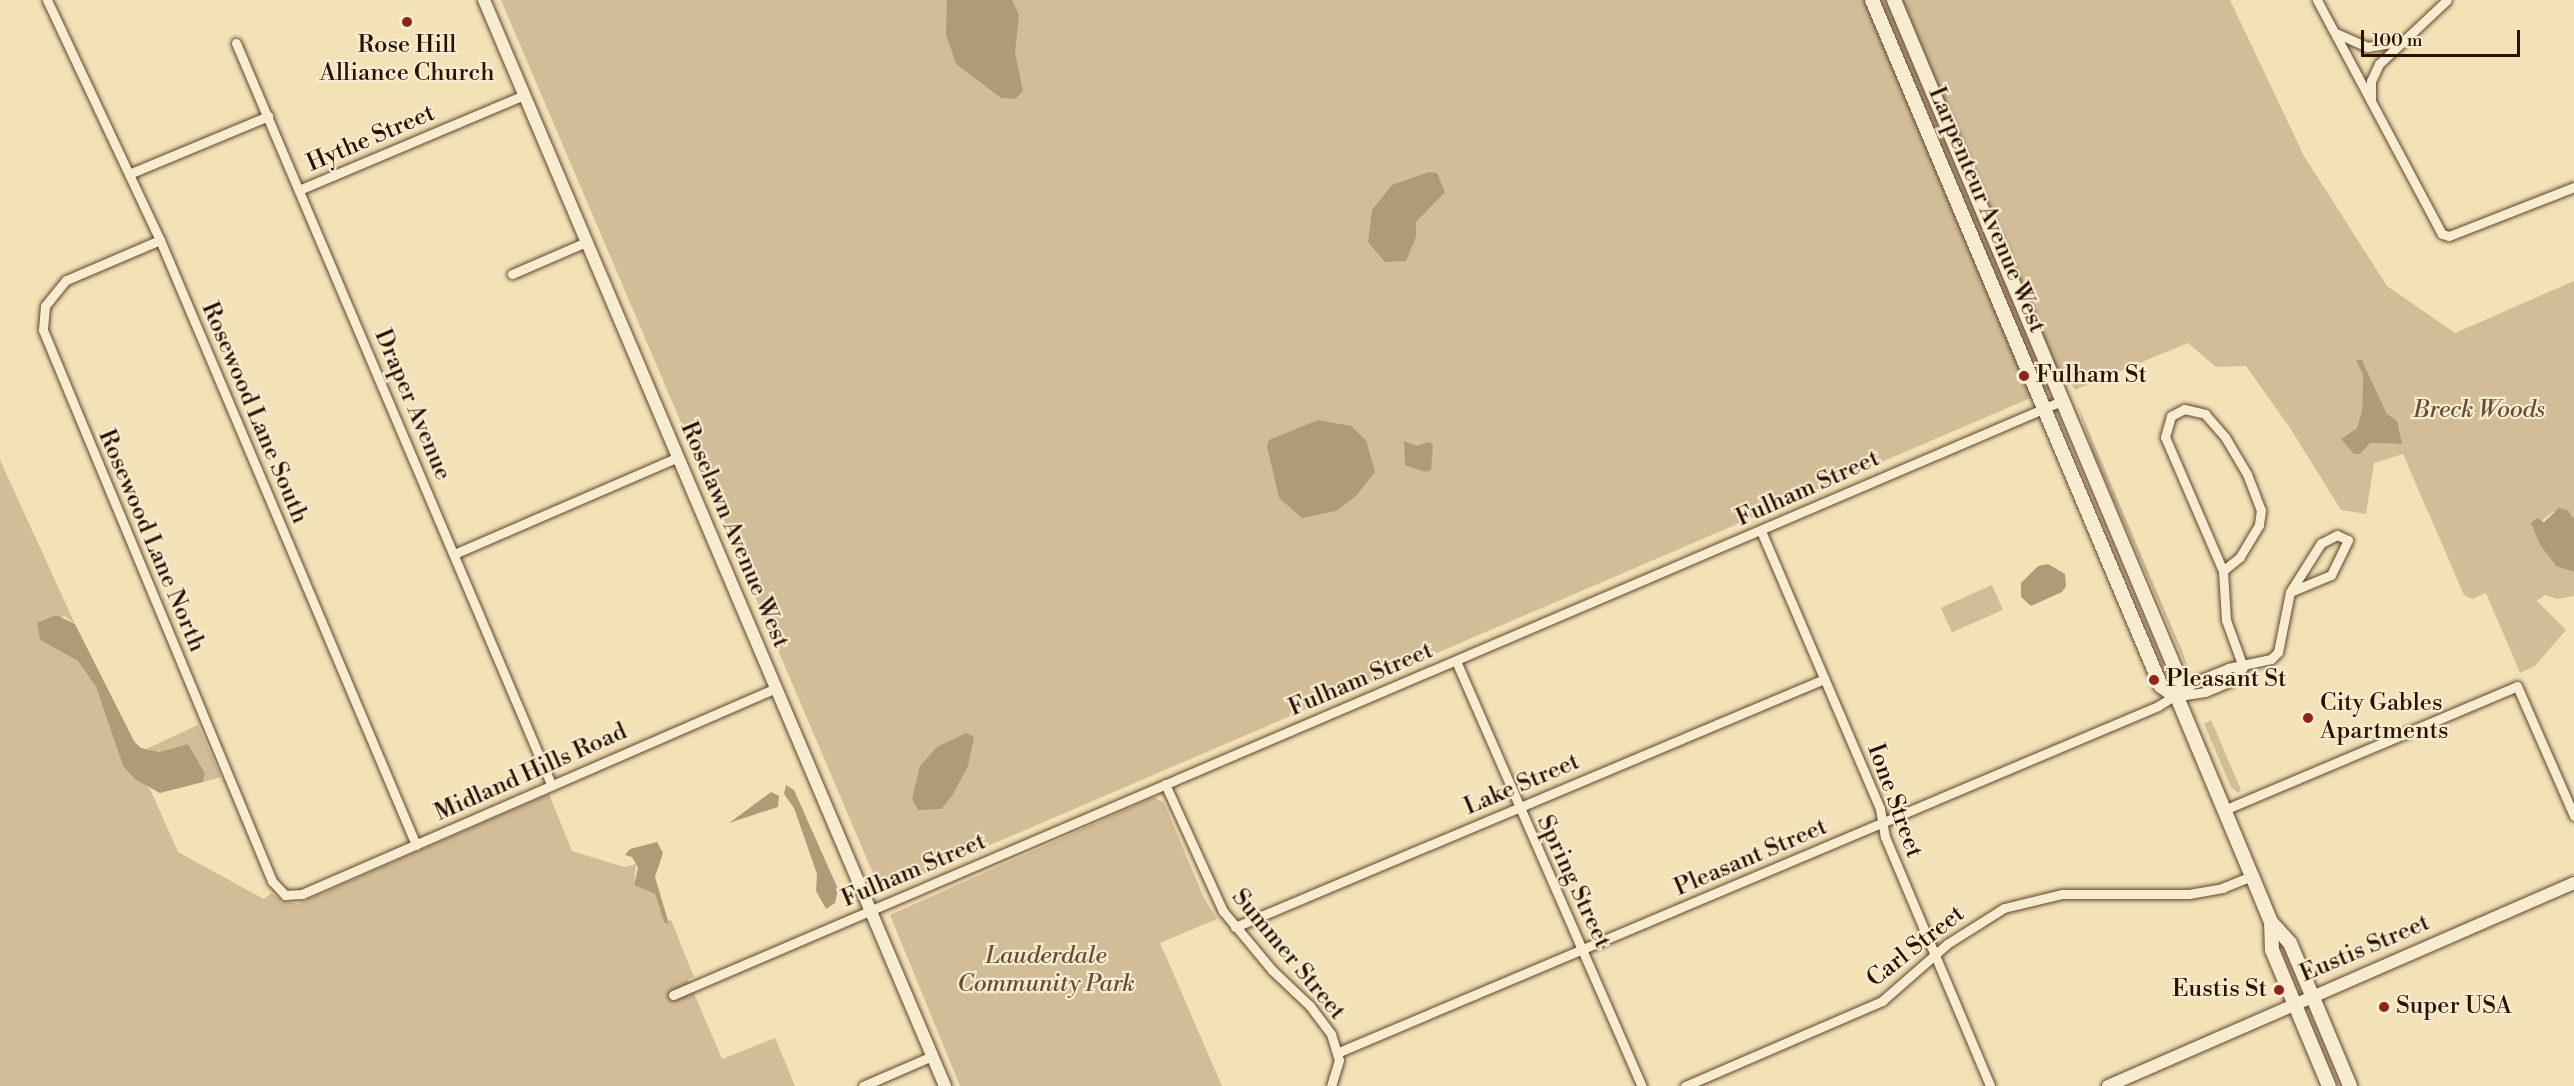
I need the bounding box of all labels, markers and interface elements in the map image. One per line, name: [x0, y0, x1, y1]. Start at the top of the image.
marker: Rose Hill Alliance Church: [400, 15, 414, 29]
scale bar: [2364, 18, 2523, 56]
text: 100 m: [2372, 29, 2423, 52]
place label: Rose Hill Alliance Church: [319, 32, 495, 88]
street label: Larpenteur Avenue West: [1921, 83, 2051, 337]
street label: Hythe Street: [303, 99, 439, 179]
street label: Rosewood Lane South: [194, 298, 314, 528]
street label: Draper Avenue: [367, 325, 457, 485]
place label: Fulham St: [2036, 362, 2147, 390]
marker: Fulham St: [2017, 369, 2031, 383]
park label: Breck Woods: [2413, 397, 2545, 425]
street label: Roselawn Avenue West: [673, 418, 795, 652]
street label: Rosewood Lane North: [91, 425, 211, 657]
street label: Fulham Street: [1732, 445, 1884, 533]
street label: Fulham Street: [1285, 637, 1437, 723]
place label: Pleasant St: [2166, 666, 2286, 694]
marker: Pleasant St: [2147, 673, 2161, 687]
place label: City Gables Apartments: [2320, 690, 2448, 746]
marker: City Gables Apartments: [2301, 711, 2315, 725]
street label: Midland Hills Road: [430, 718, 632, 828]
street label: Ione Street: [1860, 740, 1928, 862]
street label: Lake Street: [1460, 748, 1584, 822]
street label: Spring Street: [1530, 811, 1616, 953]
street label: Pleasant Street: [1670, 813, 1832, 903]
street label: Fulham Street: [838, 828, 990, 914]
street label: Summer Street: [1225, 884, 1351, 1026]
street label: Carl Street: [1861, 900, 1971, 994]
street label: Eustis Street: [2296, 909, 2434, 989]
park label: Lauderdale Community Park: [957, 943, 1135, 999]
place label: Eustis St: [2172, 976, 2267, 1004]
marker: Eustis St: [2272, 983, 2286, 997]
place label: Super USA: [2396, 993, 2512, 1021]
marker: Super USA: [2377, 1000, 2391, 1014]

